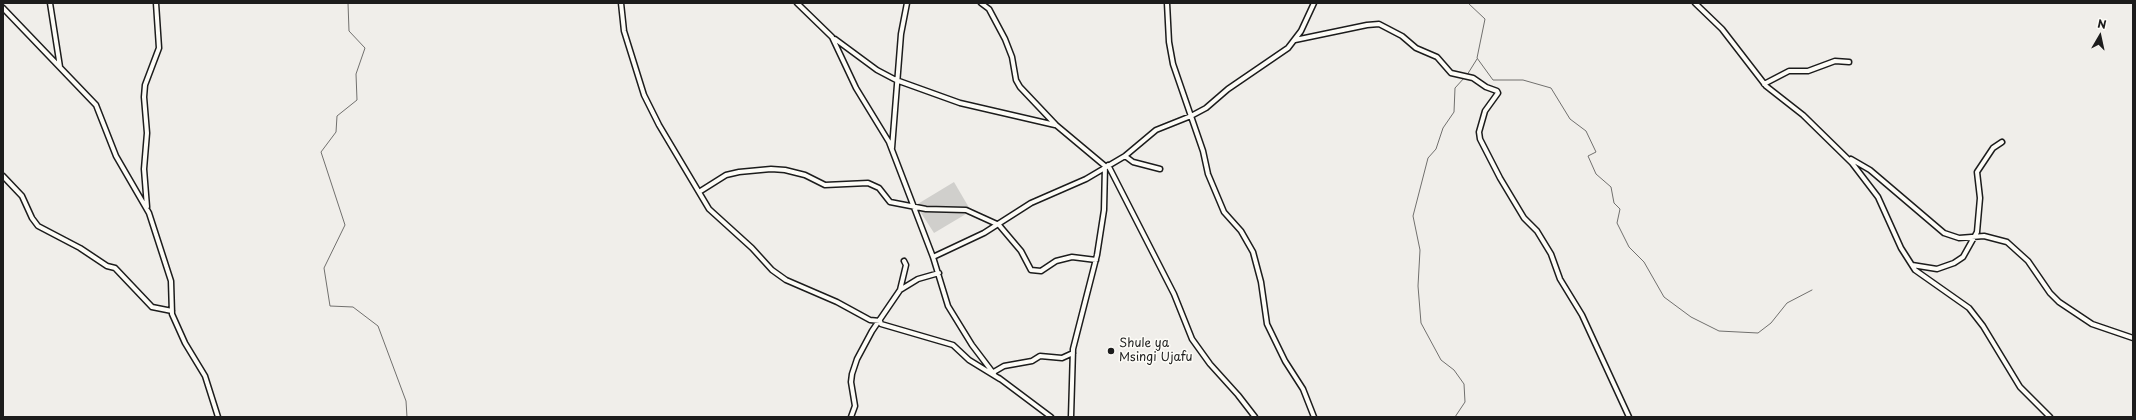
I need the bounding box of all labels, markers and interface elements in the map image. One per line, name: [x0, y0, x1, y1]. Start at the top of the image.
text: N: [2096, 15, 2108, 33]
north arrow: [2080, 16, 2120, 56]
place label: Shule ya Msingi Ujafu: [1119, 337, 1193, 365]
marker: Shule ya Msingi Ujafu: [1106, 346, 1116, 356]

